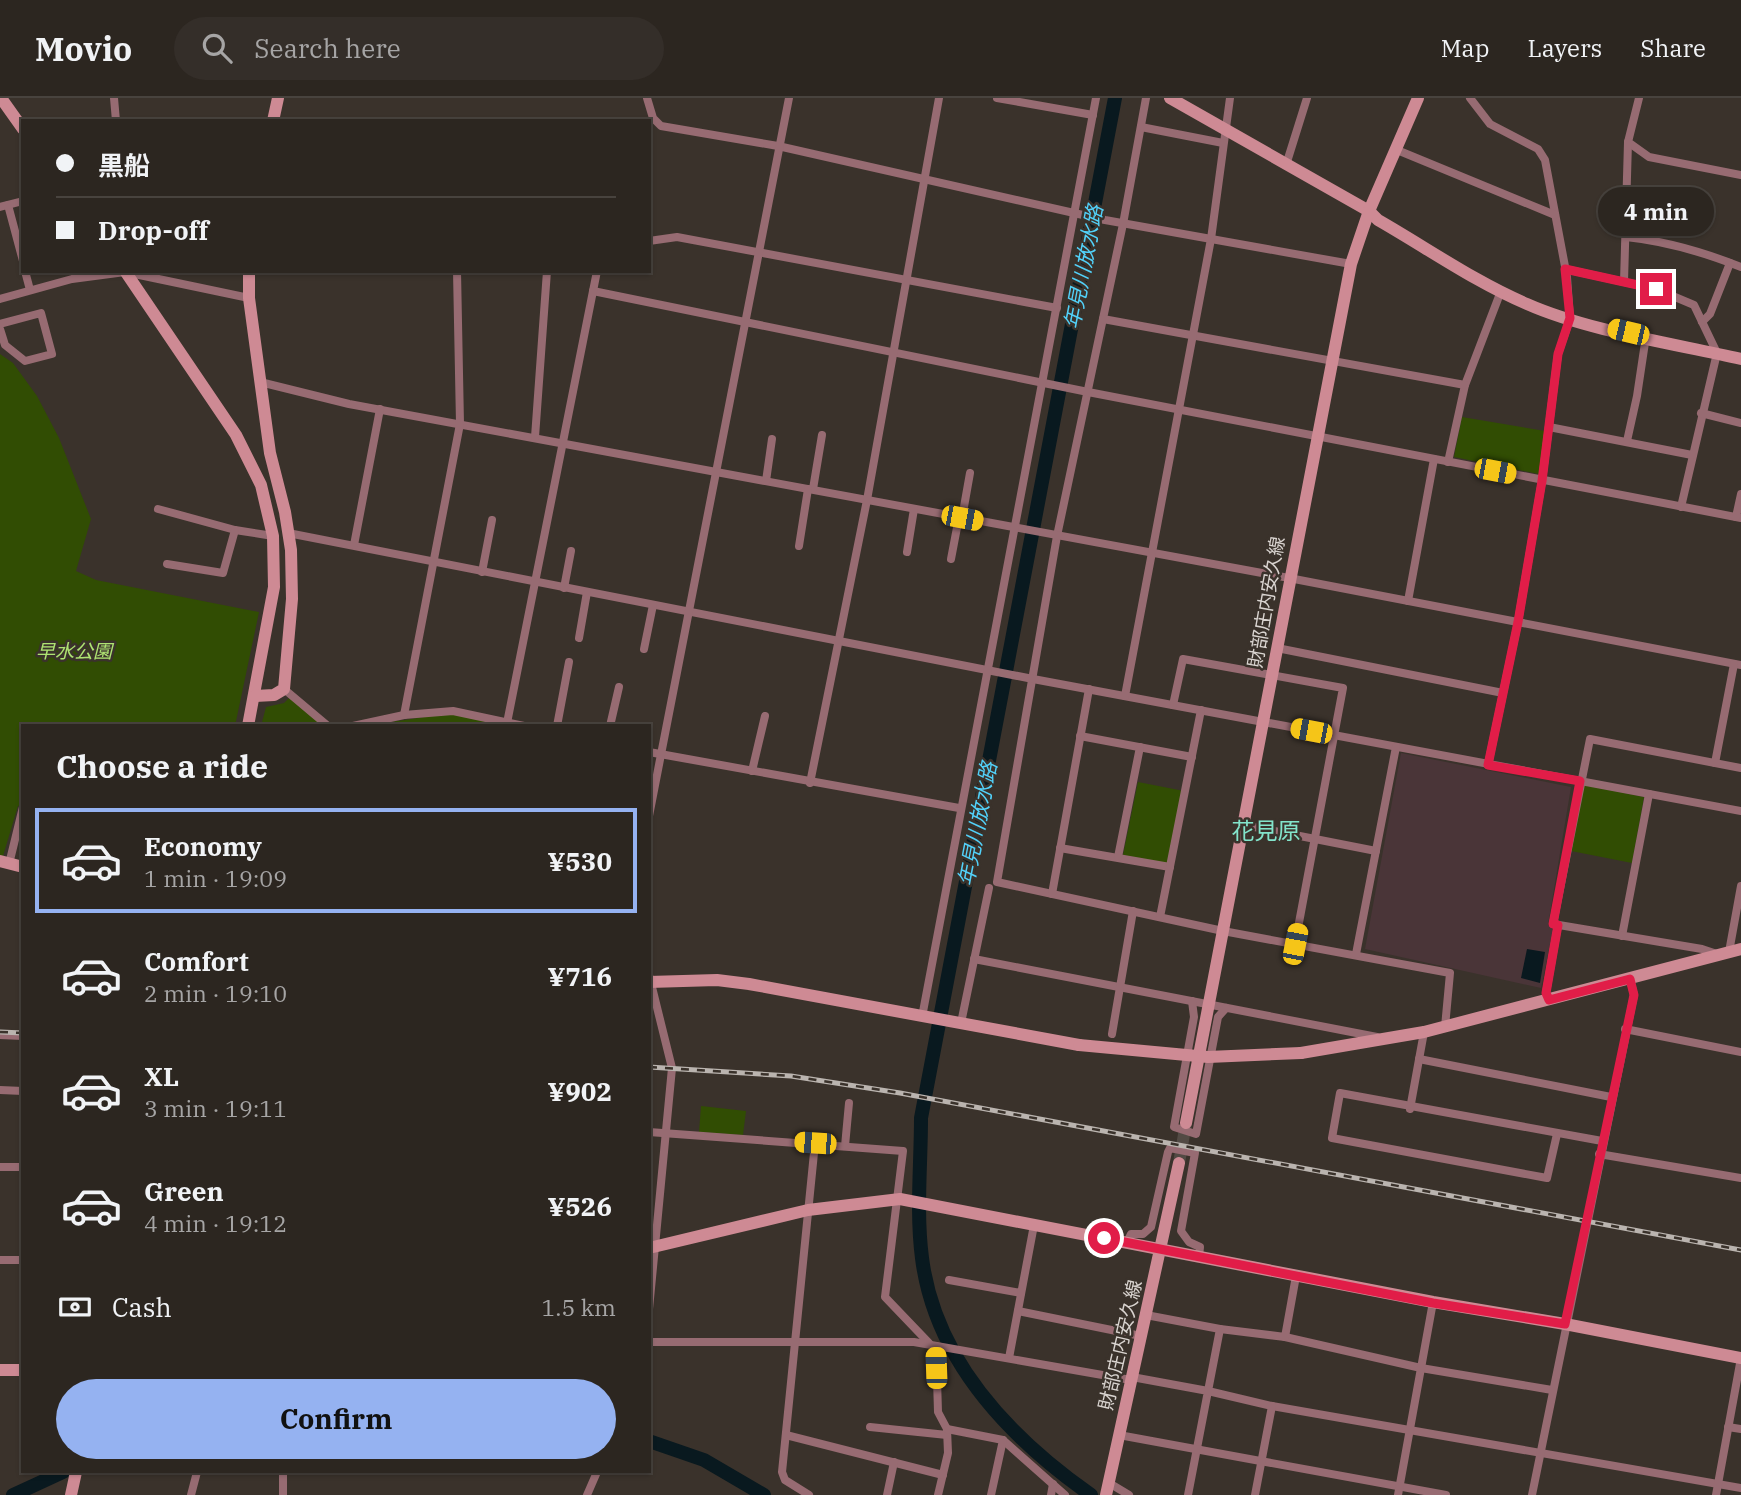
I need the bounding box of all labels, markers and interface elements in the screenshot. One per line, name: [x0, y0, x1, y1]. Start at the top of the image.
search box: [174, 17, 664, 80]
text: Movio: [35, 27, 132, 70]
icon: search: [198, 29, 236, 67]
text: Search here: [254, 31, 401, 65]
text: Map: [1441, 32, 1489, 64]
text: Layers: [1527, 32, 1602, 64]
text: Share: [1640, 32, 1706, 64]
text: 黒船: [98, 148, 150, 182]
callout: 4 min: [1598, 188, 1714, 236]
text: 4 min: [1624, 196, 1688, 226]
water label: 年見川放水路: [1057, 201, 1109, 332]
text: Drop-off: [98, 213, 209, 247]
route end: [1640, 273, 1672, 305]
car: [1606, 317, 1651, 347]
car: [1473, 457, 1518, 485]
car: [940, 504, 985, 532]
street label: 財部庄内安久線: [1243, 534, 1289, 670]
park label: 早水公園: [36, 639, 115, 663]
car: [1289, 717, 1334, 745]
text: Choose a ride: [56, 745, 268, 787]
water label: 年見川放水路: [951, 758, 1003, 889]
district label: 花見原: [1232, 815, 1301, 845]
icon: car: [60, 829, 123, 892]
text: Economy: [144, 829, 262, 863]
text: ¥530: [547, 844, 612, 878]
text: 1 min · 19:09: [144, 863, 287, 893]
car: [1281, 921, 1310, 967]
icon: car: [60, 944, 123, 1007]
text: Comfort: [144, 944, 249, 978]
text: ¥716: [547, 959, 612, 993]
text: 2 min · 19:10: [144, 978, 287, 1008]
icon: car: [60, 1059, 123, 1122]
text: XL: [144, 1059, 179, 1093]
text: ¥902: [547, 1074, 612, 1108]
text: 3 min · 19:11: [144, 1093, 287, 1123]
car: [794, 1131, 837, 1155]
icon: car: [60, 1174, 123, 1237]
text: Green: [144, 1174, 224, 1208]
text: ¥526: [547, 1189, 612, 1223]
text: 4 min · 19:12: [144, 1208, 287, 1238]
route start: [1088, 1222, 1120, 1254]
street label: 財部庄内安久線: [1093, 1277, 1147, 1413]
icon: cash: [56, 1288, 94, 1326]
text: Cash: [112, 1290, 172, 1324]
text: 1.5 km: [542, 1292, 616, 1322]
car: [925, 1347, 948, 1389]
button: Confirm: [56, 1379, 616, 1459]

